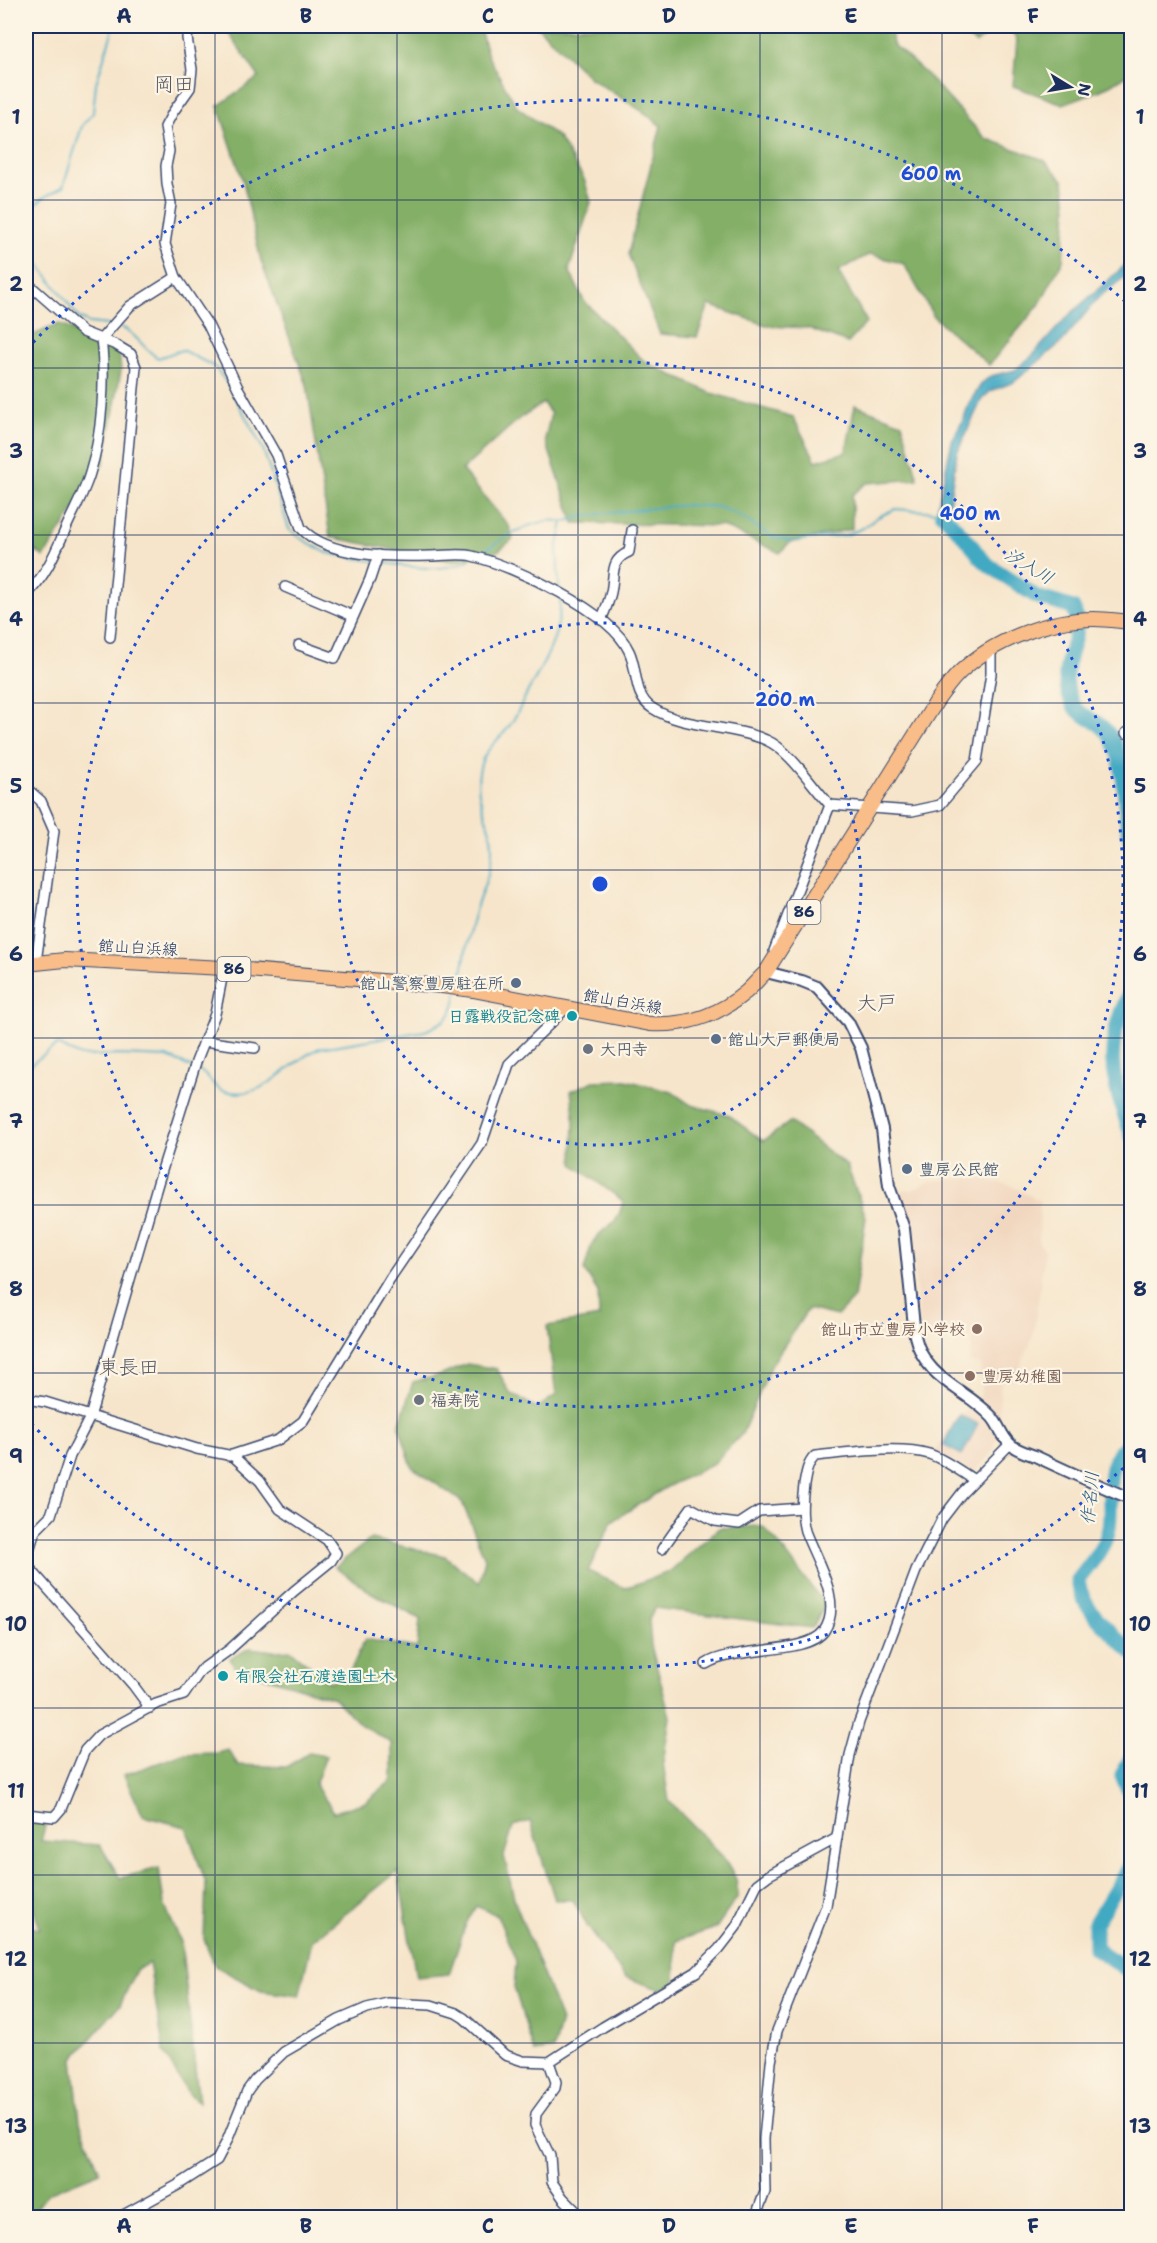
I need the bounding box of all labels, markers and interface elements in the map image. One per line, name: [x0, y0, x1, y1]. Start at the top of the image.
text: A: [116, 3, 132, 29]
text: B: [300, 3, 312, 29]
text: C: [482, 3, 494, 29]
text: D: [662, 3, 676, 29]
text: E: [844, 3, 858, 29]
text: F: [1027, 3, 1039, 29]
north arrow: [1040, 57, 1100, 117]
district label: 岡田: [154, 71, 194, 97]
text: N: [1073, 82, 1096, 98]
text: 1: [11, 104, 21, 130]
text: 1: [1135, 104, 1145, 130]
text: 600 m: [901, 162, 962, 186]
text: 2: [9, 271, 23, 297]
text: 2: [1133, 271, 1147, 297]
text: 3: [9, 438, 23, 464]
text: 3: [1133, 438, 1147, 464]
text: 400 m: [940, 502, 1001, 526]
water label: 汐入川: [1000, 542, 1058, 590]
text: 4: [9, 606, 23, 632]
text: 4: [1133, 606, 1147, 632]
text: 200 m: [755, 688, 816, 712]
text: 5: [10, 773, 22, 799]
text: 5: [1134, 773, 1146, 799]
centre of rings: [590, 874, 610, 894]
road number: 86: [788, 900, 820, 924]
street label: 館山白浜線: [97, 935, 178, 960]
text: 6: [9, 941, 23, 967]
text: 6: [1133, 941, 1147, 967]
road number: 86: [218, 957, 250, 981]
place label: 館山警察豊房駐在所: [360, 973, 504, 994]
marker: 館山警察豊房駐在所: [509, 976, 523, 990]
street label: 館山白浜線: [582, 984, 664, 1019]
district label: 大戸: [857, 990, 897, 1016]
place label: 日露戦役記念碑: [448, 1006, 560, 1027]
marker: 日露戦役記念碑: [565, 1009, 579, 1023]
place label: 館山大戸郵便局: [728, 1029, 840, 1050]
marker: 館山大戸郵便局: [709, 1032, 723, 1046]
place label: 大円寺: [600, 1039, 648, 1060]
marker: 大円寺: [581, 1042, 595, 1056]
text: 7: [9, 1108, 23, 1134]
text: 7: [1133, 1108, 1147, 1134]
place label: 豊房公民館: [919, 1159, 999, 1180]
marker: 豊房公民館: [900, 1162, 914, 1176]
text: 8: [9, 1276, 23, 1302]
text: 8: [1133, 1276, 1147, 1302]
place label: 館山市立豊房小学校: [821, 1319, 965, 1340]
marker: 館山市立豊房小学校: [970, 1322, 984, 1336]
district label: 東長田: [99, 1354, 159, 1380]
place label: 豊房幼稚園: [982, 1366, 1062, 1387]
marker: 豊房幼稚園: [963, 1369, 977, 1383]
place label: 福寿院: [431, 1390, 479, 1411]
marker: 福寿院: [412, 1393, 426, 1407]
text: 9: [9, 1443, 23, 1469]
text: 9: [1133, 1443, 1147, 1469]
water label: 作名川: [1076, 1470, 1104, 1526]
text: 10: [5, 1611, 27, 1637]
text: 10: [1129, 1611, 1151, 1637]
place label: 有限会社石渡造園土木: [235, 1666, 395, 1687]
marker: 有限会社石渡造園土木: [216, 1669, 230, 1683]
text: 11: [7, 1778, 25, 1804]
text: 11: [1131, 1778, 1149, 1804]
text: 12: [5, 1946, 27, 1972]
text: 12: [1129, 1946, 1151, 1972]
text: 13: [5, 2113, 27, 2139]
text: 13: [1129, 2113, 1151, 2139]
text: A: [116, 2213, 132, 2239]
text: B: [300, 2213, 312, 2239]
text: C: [482, 2213, 494, 2239]
text: D: [662, 2213, 676, 2239]
text: E: [844, 2213, 858, 2239]
text: F: [1027, 2213, 1039, 2239]

